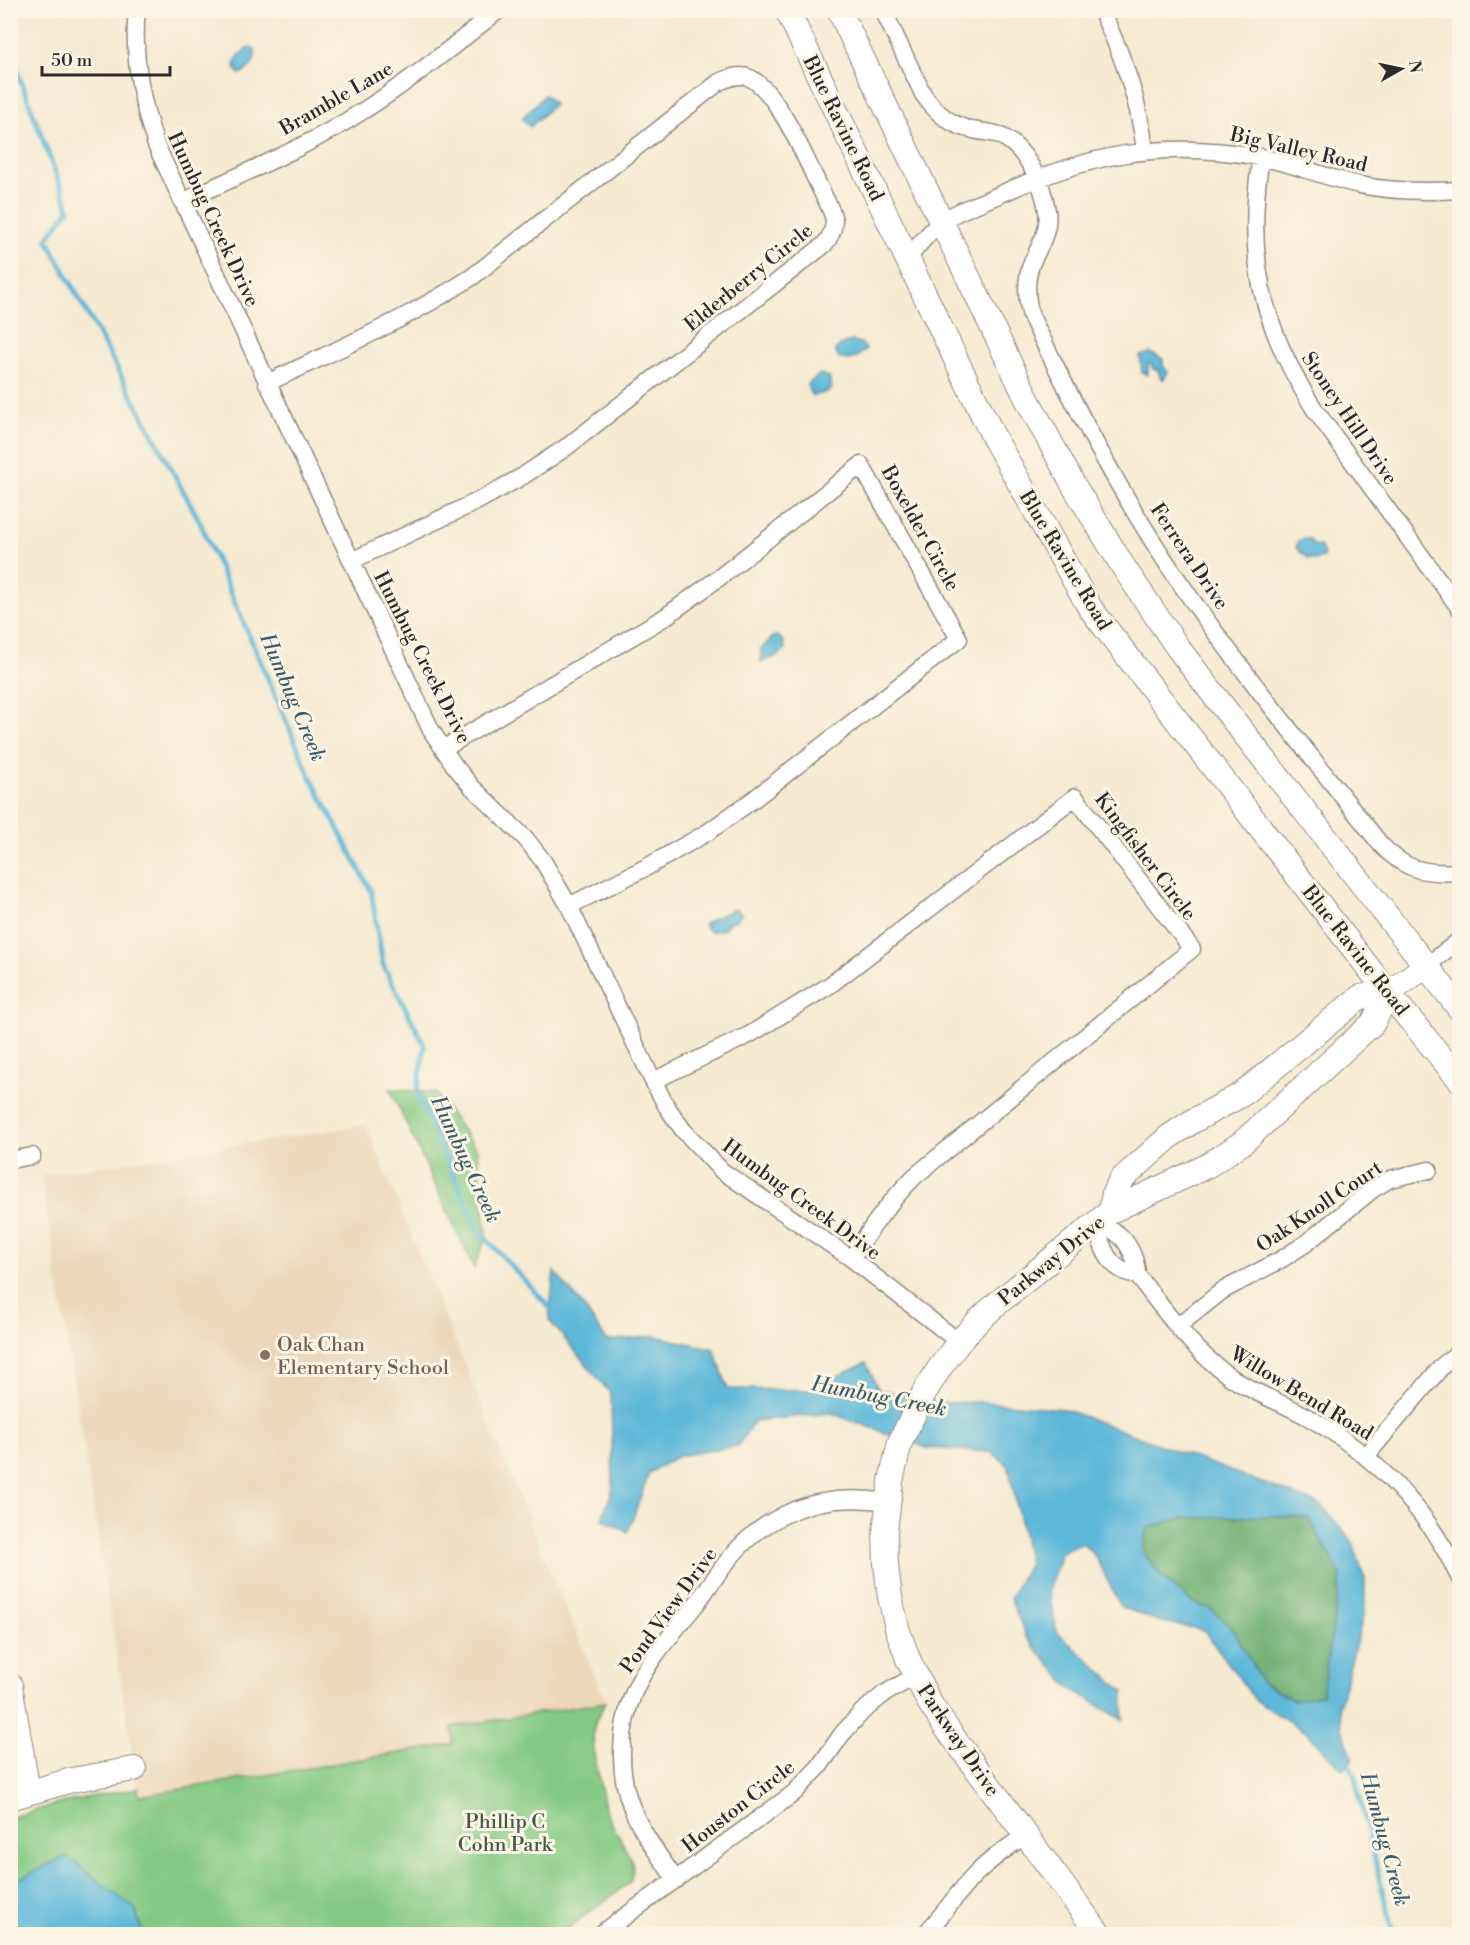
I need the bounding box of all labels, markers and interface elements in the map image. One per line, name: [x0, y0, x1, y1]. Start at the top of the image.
scale bar: [42, 39, 170, 77]
north arrow: [1371, 39, 1431, 99]
text: 50 m: [51, 49, 93, 72]
street label: Blue Ravine Road: [796, 51, 889, 206]
street label: Bramble Lane: [275, 57, 398, 142]
text: N: [1404, 59, 1426, 75]
street label: Big Valley Road: [1227, 122, 1370, 179]
street label: Humbug Creek Drive: [161, 128, 264, 311]
street label: Elderberry Circle: [680, 219, 818, 338]
street label: Stoney Hill Drive: [1295, 348, 1402, 490]
street label: Boxelder Circle: [874, 461, 964, 596]
street label: Blue Ravine Road: [1013, 485, 1117, 636]
street label: Ferrera Drive: [1144, 499, 1234, 615]
street label: Humbug Creek Drive: [367, 567, 476, 748]
water label: Humbug Creek: [253, 628, 331, 766]
street label: Kingfisher Circle: [1088, 788, 1201, 926]
street label: Blue Ravine Road: [1295, 880, 1414, 1022]
water label: Humbug Creek: [424, 1091, 506, 1227]
street label: Humbug Creek Drive: [717, 1134, 885, 1266]
street label: Oak Knoll Court: [1252, 1156, 1388, 1259]
street label: Parkway Drive: [993, 1210, 1110, 1312]
place label: Oak Chan Elementary School: [277, 1333, 449, 1381]
street label: Willow Bend Road: [1224, 1341, 1378, 1447]
marker: Oak Chan Elementary School: [258, 1348, 272, 1362]
water label: Humbug Creek: [808, 1371, 949, 1423]
street label: Pond View Drive: [615, 1543, 723, 1679]
street label: Parkway Drive: [911, 1680, 1005, 1802]
street label: Houston Circle: [677, 1755, 800, 1859]
water label: Humbug Creek: [1353, 1769, 1414, 1909]
park label: Phillip C Cohn Park: [458, 1810, 554, 1858]

